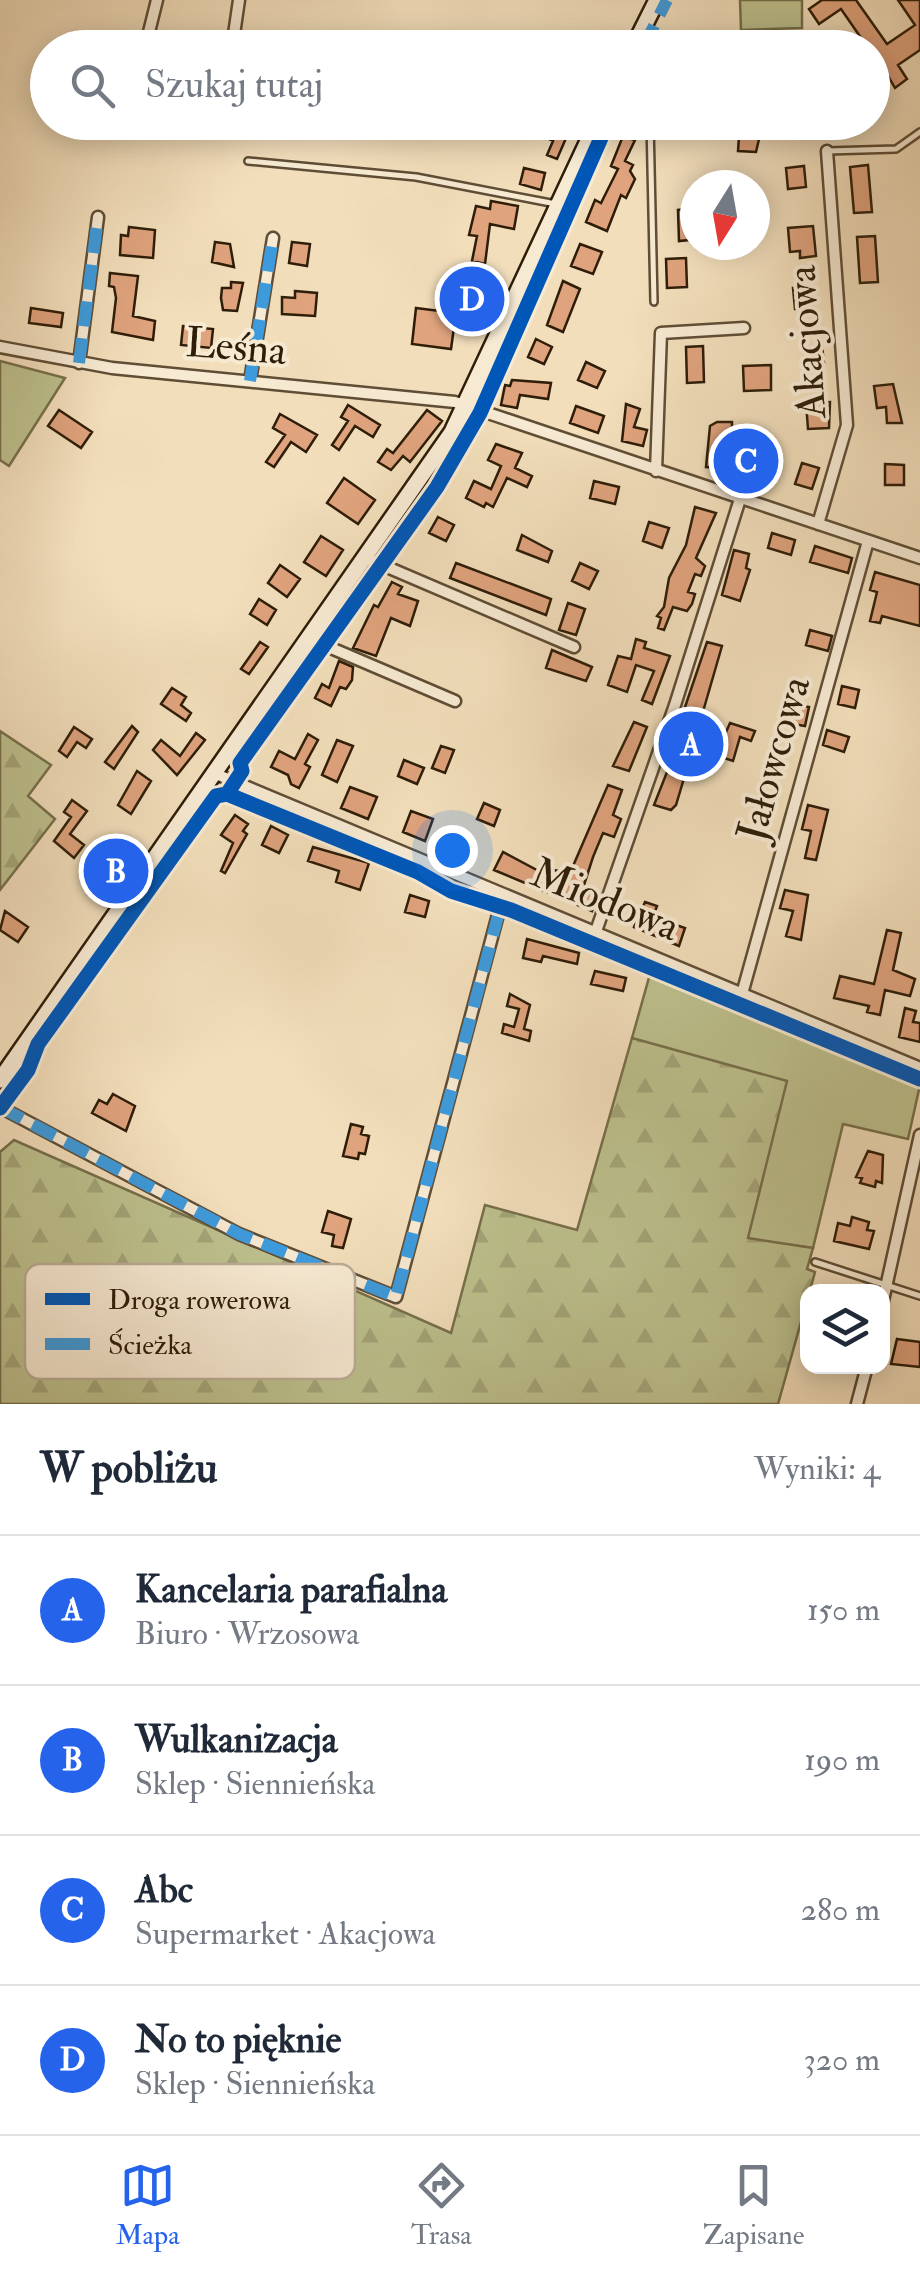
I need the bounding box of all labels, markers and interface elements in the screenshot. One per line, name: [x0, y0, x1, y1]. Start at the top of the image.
search box: [30, 30, 890, 140]
icon: search: [65, 58, 120, 113]
text: Szukaj tutaj: [145, 61, 323, 109]
north arrow: [680, 170, 770, 260]
pin: D: [440, 262, 504, 336]
street label: Akacjowa: [776, 263, 838, 421]
street label: Leśna: [183, 317, 289, 377]
pin: C: [714, 424, 778, 498]
street label: Jałowcowa: [725, 670, 823, 849]
pin: A: [658, 706, 724, 782]
your location: [427, 825, 478, 876]
pin: B: [84, 834, 148, 908]
street label: Miodowa: [523, 847, 687, 954]
legend: [25, 1264, 355, 1379]
text: Droga rowerowa: [108, 1283, 291, 1318]
map controls: [800, 1284, 890, 1374]
button: layers: [800, 1284, 890, 1374]
text: Ścieżka: [108, 1328, 193, 1363]
text: W pobliżu: [40, 1443, 217, 1495]
text: Wyniki: 4: [754, 1449, 880, 1489]
text: Kancelaria parafialna: [135, 1566, 447, 1614]
text: A: [62, 1590, 83, 1630]
text: 150 m: [807, 1590, 880, 1630]
text: Biuro · Wrzosowa: [135, 1614, 359, 1654]
text: Wulkanizacja: [135, 1716, 337, 1764]
text: B: [62, 1740, 83, 1780]
text: 190 m: [804, 1740, 880, 1780]
text: Sklep · Siennieńska: [135, 1764, 375, 1804]
text: Abc: [135, 1866, 193, 1914]
text: C: [61, 1890, 84, 1930]
text: 280 m: [801, 1890, 880, 1930]
text: Supermarket · Akacjowa: [135, 1914, 436, 1954]
text: No to pięknie: [135, 2016, 341, 2064]
text: D: [59, 2040, 86, 2080]
text: 320 m: [804, 2040, 880, 2080]
text: Sklep · Siennieńska: [135, 2064, 375, 2104]
tab: Mapa: [116, 2158, 180, 2253]
tab: Trasa: [411, 2158, 472, 2253]
tab: Zapisane: [703, 2158, 804, 2253]

